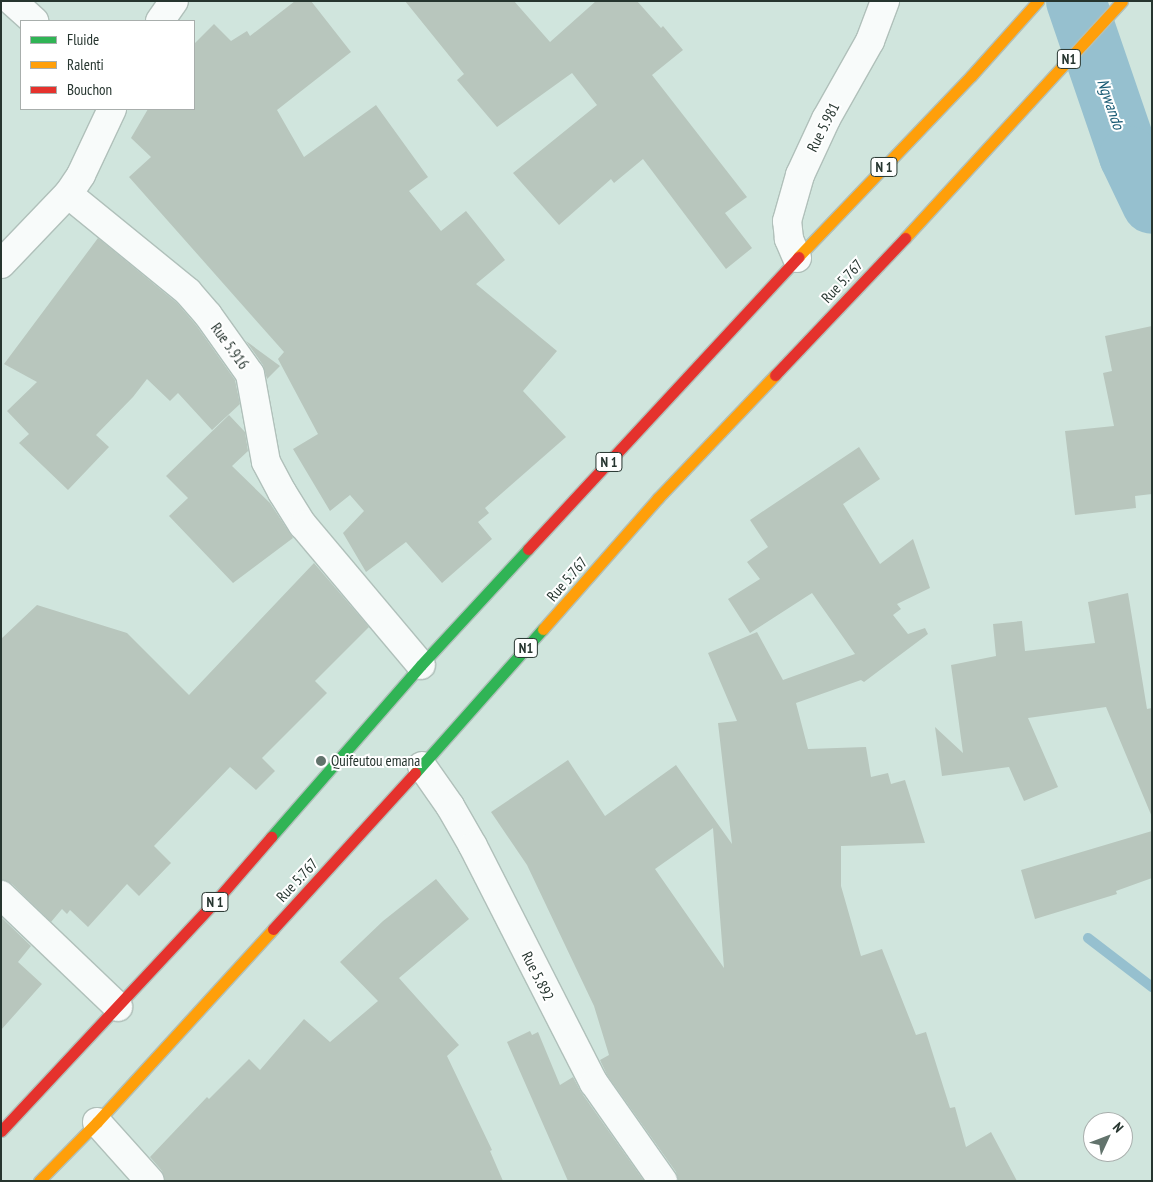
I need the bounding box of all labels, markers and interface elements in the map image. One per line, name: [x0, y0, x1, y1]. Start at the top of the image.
legend: [20, 20, 195, 110]
text: Fluide: [67, 30, 99, 49]
road number: N1: [1056, 48, 1082, 70]
text: Ralenti: [67, 55, 104, 74]
water label: Ngwando: [1093, 76, 1129, 132]
text: Bouchon: [67, 80, 112, 99]
street label: Rue 5.981: [803, 99, 843, 155]
road number: N 1: [870, 156, 898, 178]
street label: Rue 5.767: [817, 256, 867, 306]
street label: Rue 5.916: [207, 319, 253, 373]
road number: N 1: [595, 451, 623, 474]
street label: Rue 5.767: [543, 553, 591, 605]
road number: N1: [514, 636, 538, 660]
place label: Quifeutou emana: [331, 752, 420, 770]
marker: Quifeutou emana: [315, 755, 327, 767]
street label: Rue 5.767: [272, 855, 322, 905]
road number: N 1: [201, 890, 229, 914]
street label: Rue 5.892: [518, 948, 558, 1004]
north arrow: [1083, 1112, 1133, 1162]
text: N: [1109, 1119, 1127, 1136]

